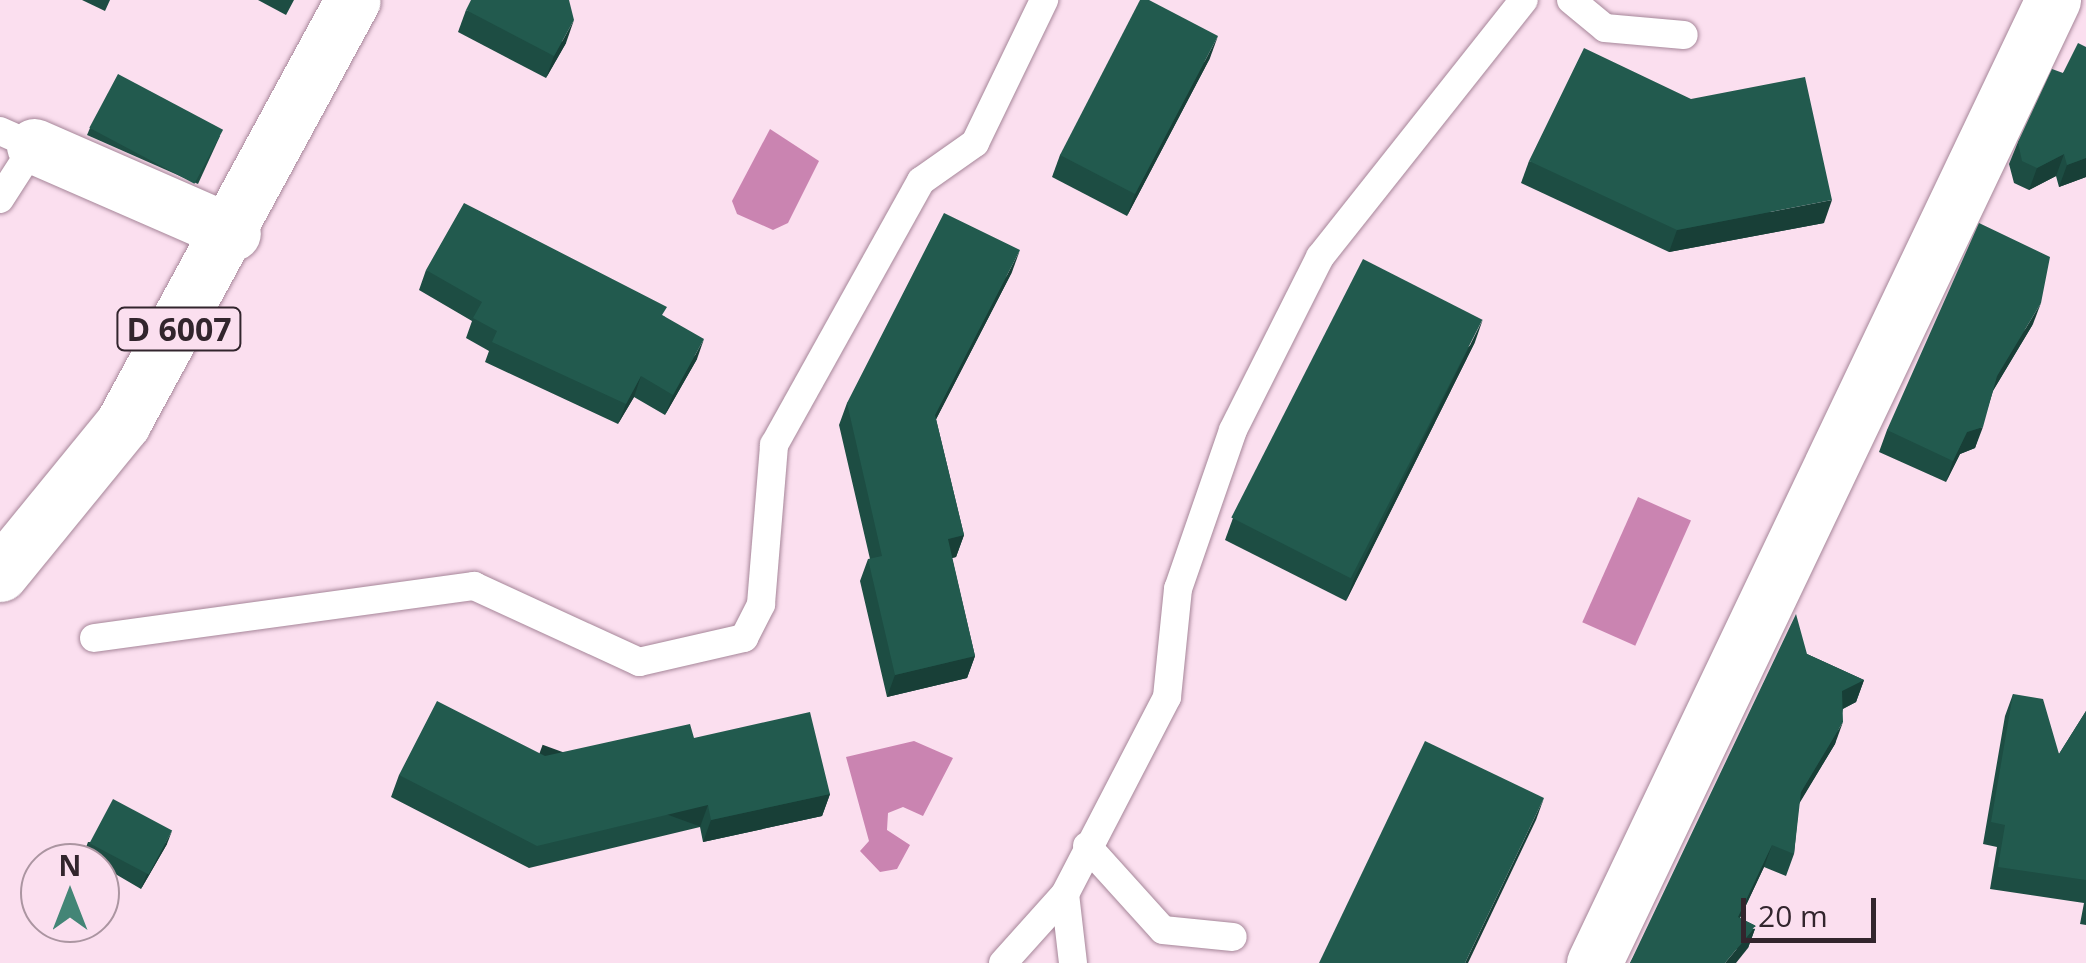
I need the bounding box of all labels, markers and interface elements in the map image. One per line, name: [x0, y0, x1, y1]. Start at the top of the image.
road number: D 6007: [114, 302, 244, 356]
north arrow: [20, 843, 120, 943]
text: N: [59, 846, 81, 884]
scale bar: [1746, 878, 1881, 940]
text: 20 m: [1758, 895, 1828, 936]

